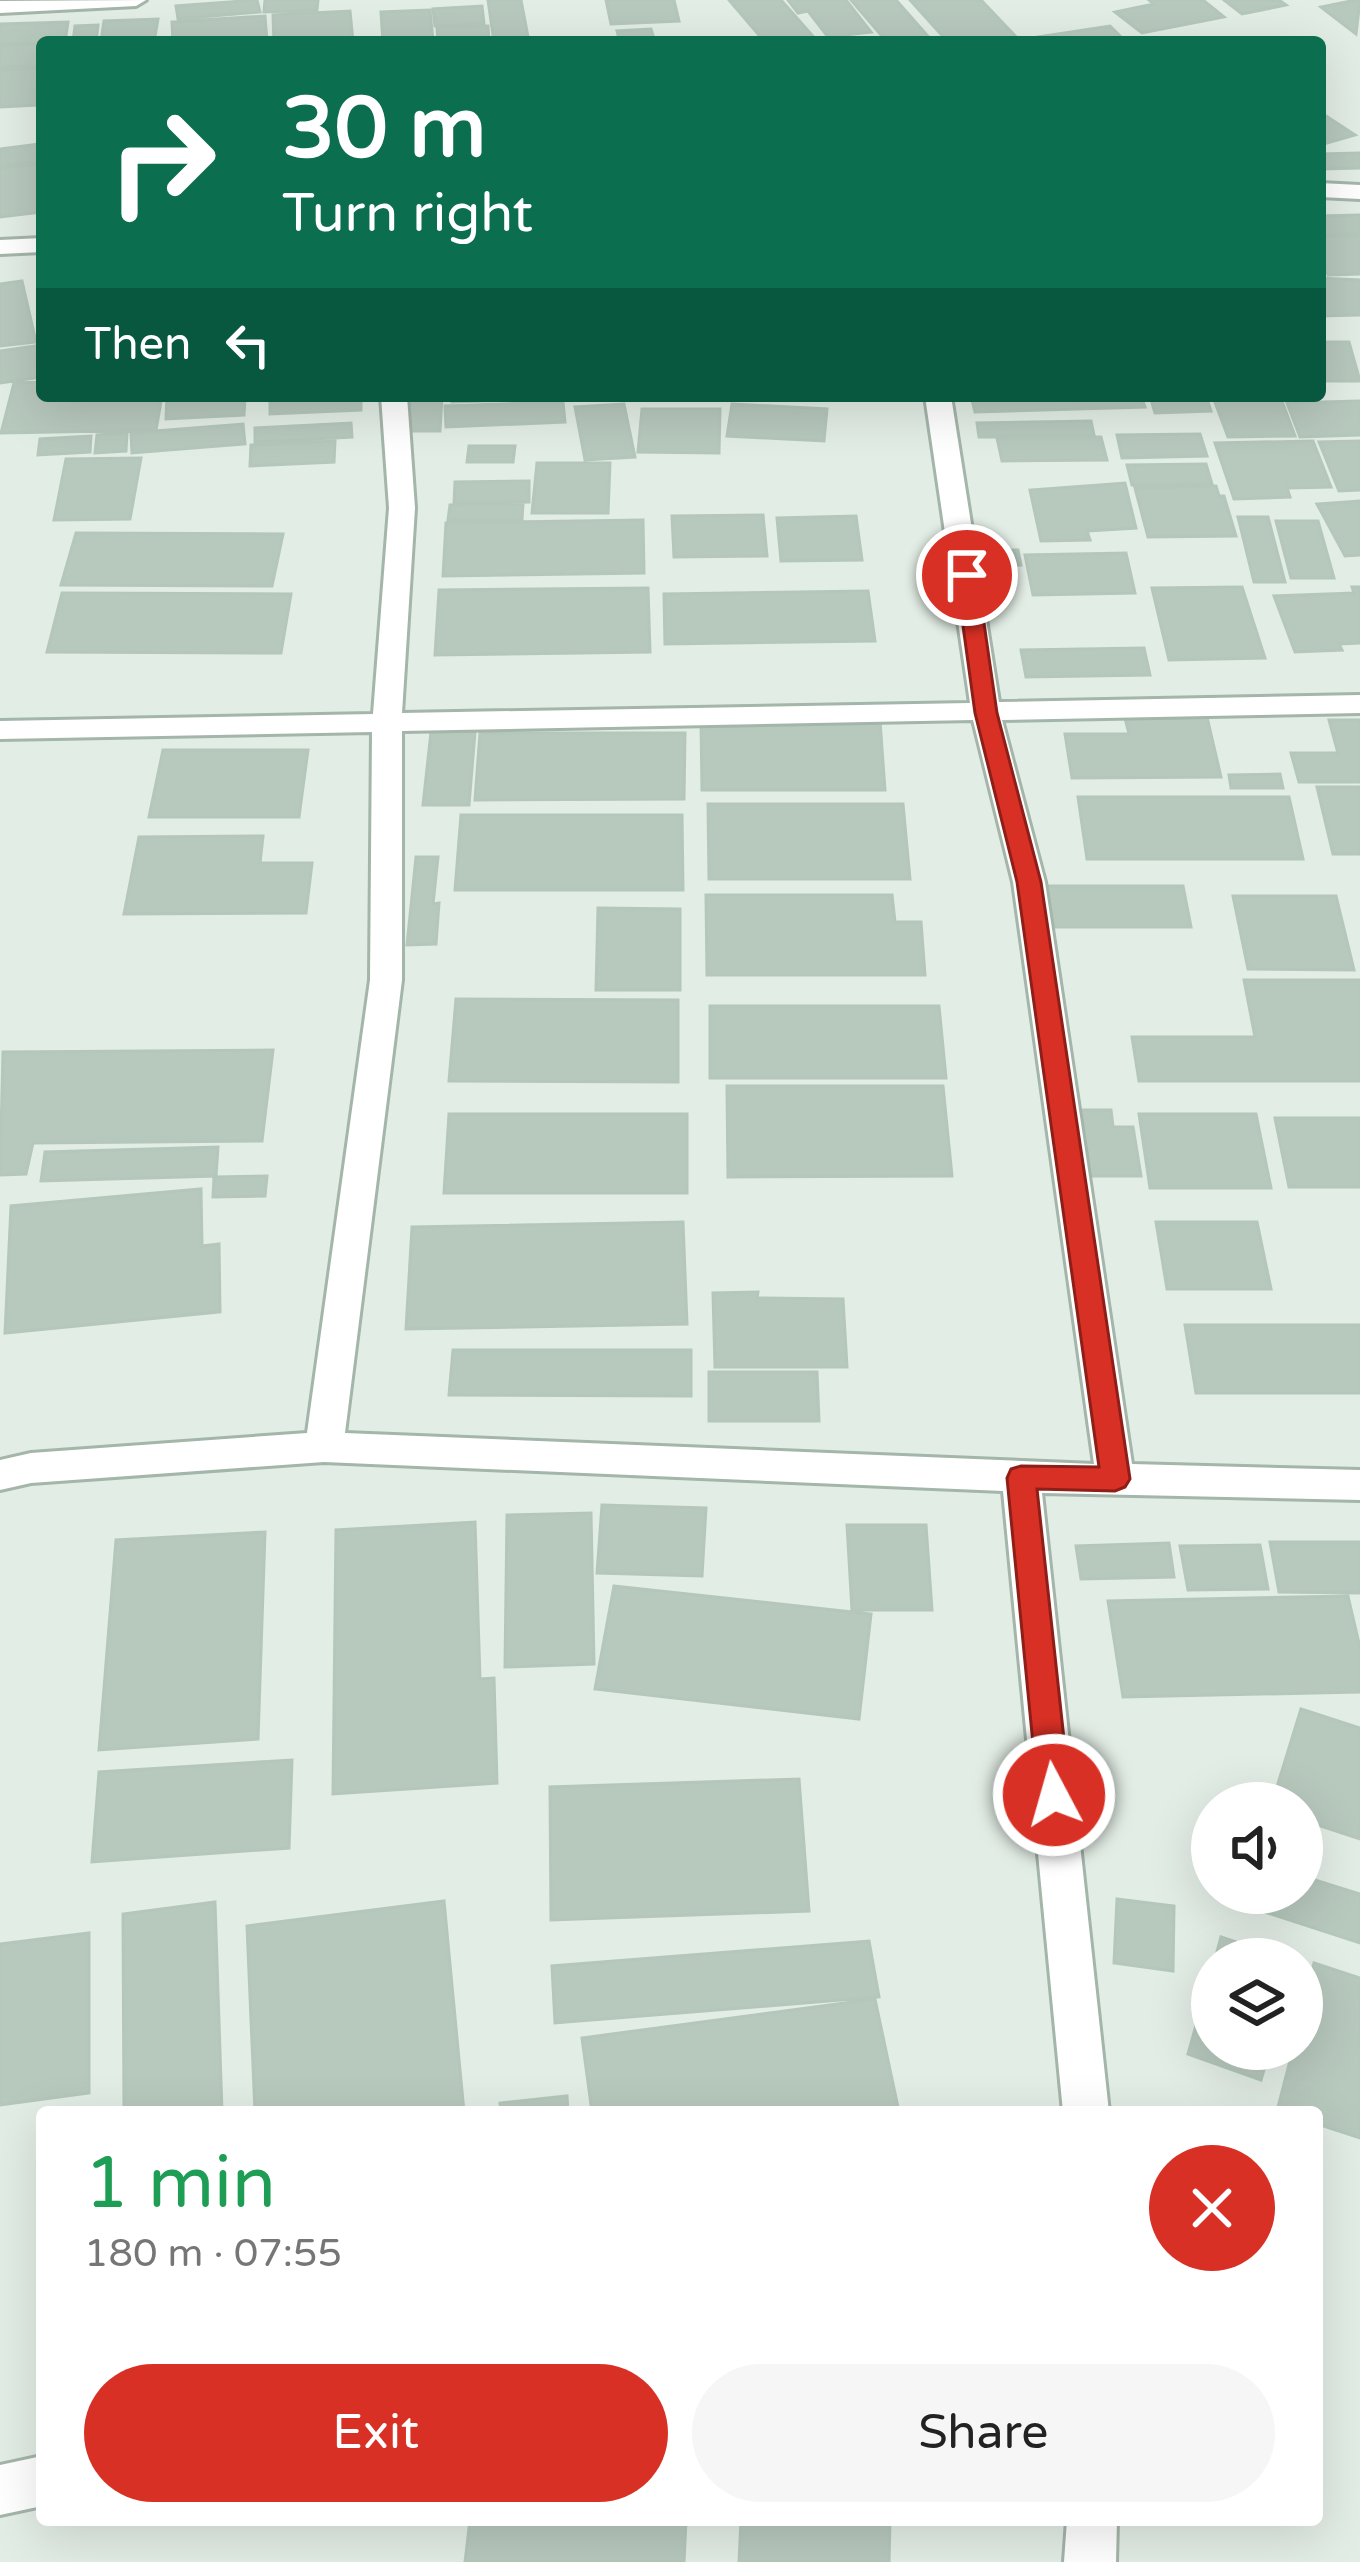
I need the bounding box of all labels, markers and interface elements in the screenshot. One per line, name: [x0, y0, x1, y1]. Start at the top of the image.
text: 30 m: [282, 79, 486, 180]
icon: right: [84, 84, 240, 240]
text: Turn right: [282, 181, 533, 246]
icon: left: [215, 312, 281, 378]
text: Then: [84, 318, 191, 372]
pin: [916, 524, 1018, 626]
icon: arrive: [934, 542, 1000, 608]
position arrow: [991, 1732, 1117, 1858]
map controls: [1191, 1782, 1323, 2070]
button: sound: [1191, 1782, 1323, 1914]
button: layers: [1191, 1938, 1323, 2070]
text: 1 min: [84, 2141, 276, 2228]
button: close: [1149, 2145, 1275, 2271]
text: 180 m · 07:55: [84, 2230, 342, 2277]
button: Exit: [84, 2364, 668, 2502]
button: Share: [692, 2364, 1275, 2502]

